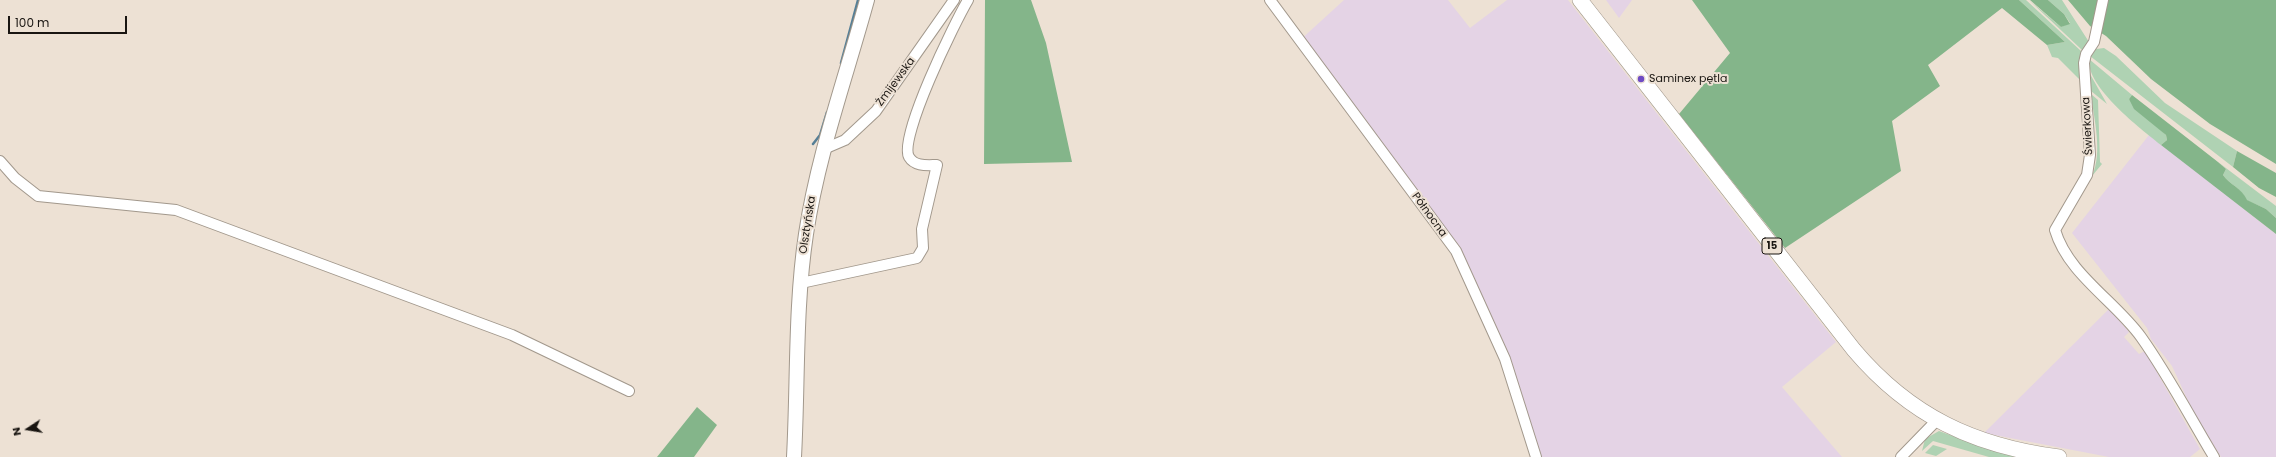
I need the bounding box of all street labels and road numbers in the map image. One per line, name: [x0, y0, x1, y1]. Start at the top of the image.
street label: Żmijewska: [874, 55, 918, 109]
street label: Świerkowa: [2080, 97, 2096, 155]
street label: Północna: [1409, 190, 1449, 240]
street label: Olsztyńska: [797, 195, 819, 255]
road number: 15: [1762, 238, 1782, 254]

